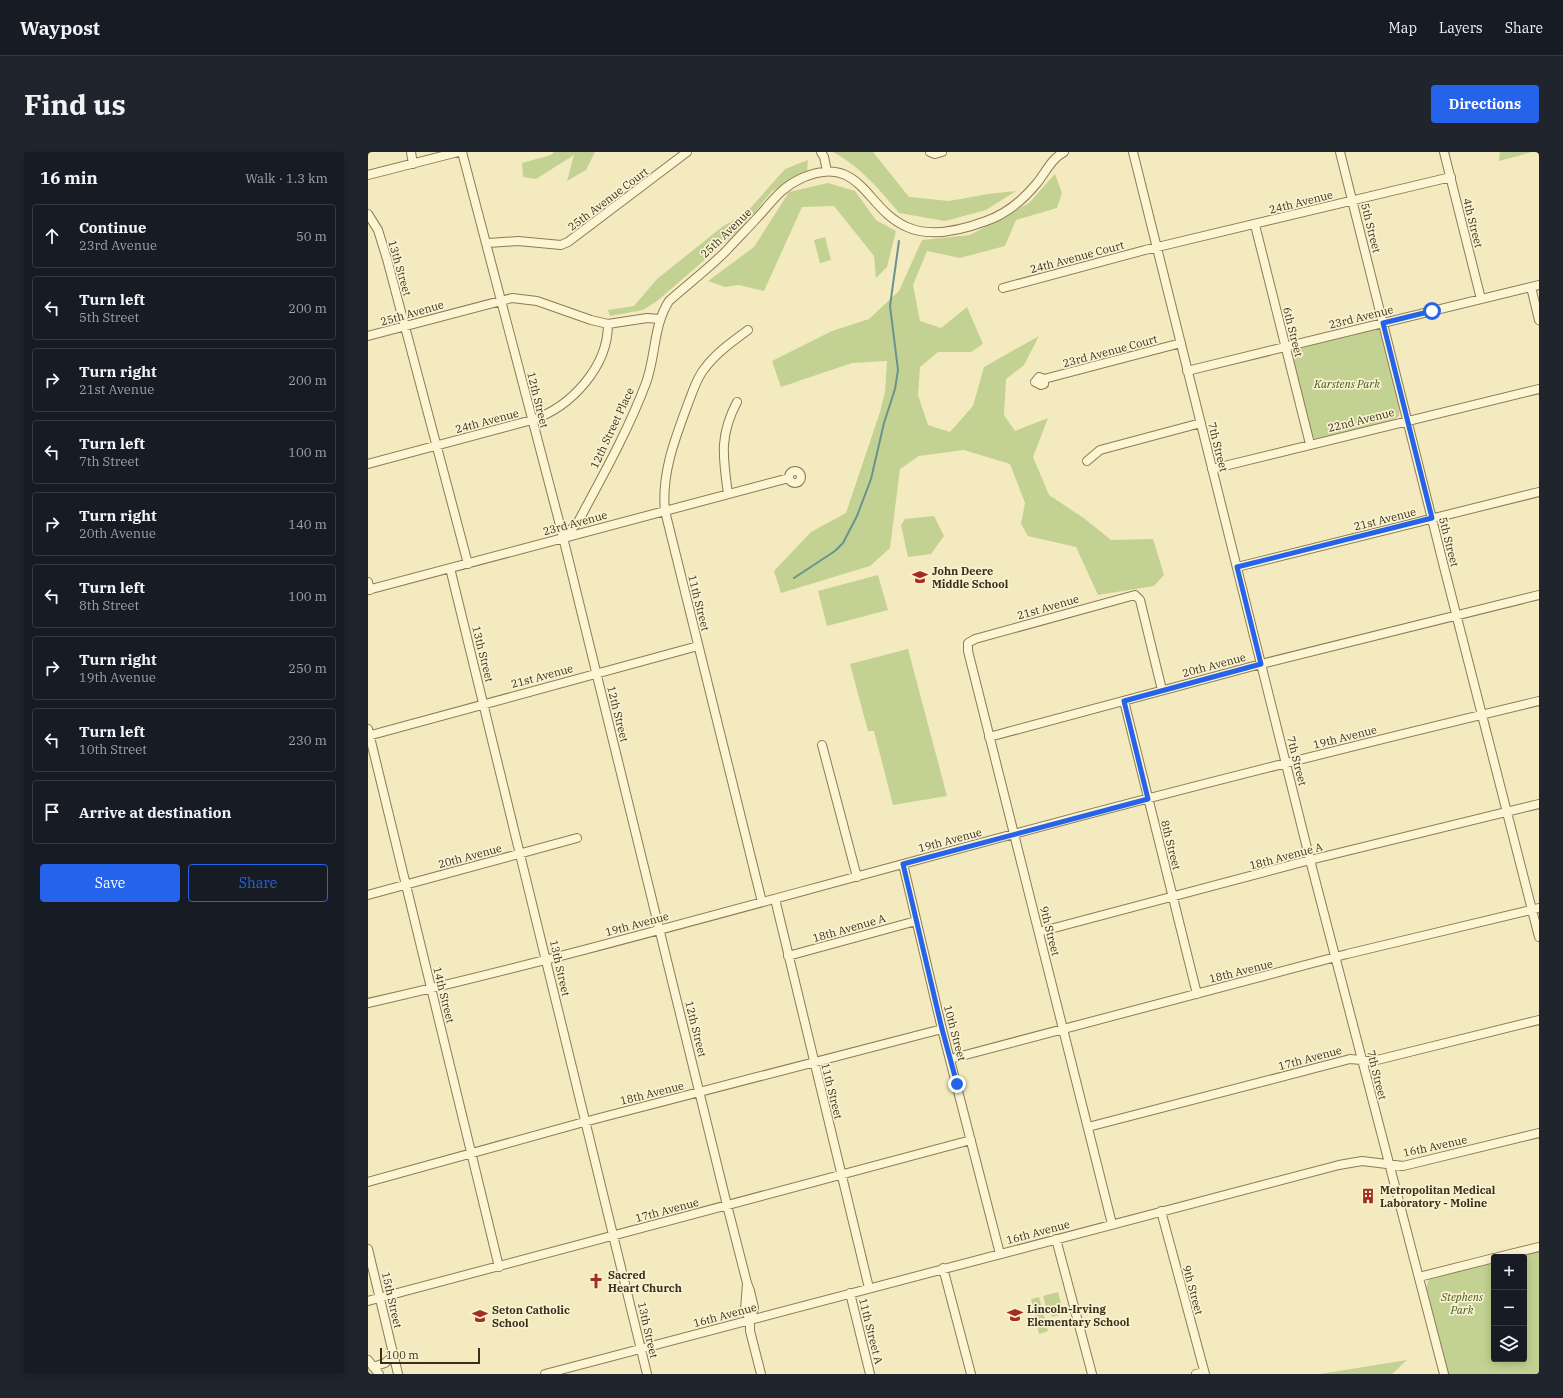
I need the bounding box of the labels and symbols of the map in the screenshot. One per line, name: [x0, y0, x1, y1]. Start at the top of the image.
street label: 25th Avenue Court: [565, 164, 651, 234]
street label: 24th Avenue: [1268, 187, 1334, 217]
street label: 4th Street: [1460, 197, 1486, 249]
street label: 5th Street: [1358, 202, 1384, 254]
street label: 25th Avenue: [698, 205, 754, 261]
street label: 13th Street: [385, 238, 415, 298]
street label: 24th Avenue Court: [1029, 238, 1126, 276]
street label: 25th Avenue: [379, 297, 445, 329]
street label: 23rd Avenue: [1327, 302, 1395, 332]
route start: [1423, 302, 1441, 320]
street label: 6th Street: [1280, 306, 1306, 358]
street label: 23rd Avenue Court: [1061, 332, 1159, 370]
street label: 12th Street: [524, 370, 552, 430]
park label: Karstens Park: [1313, 377, 1380, 391]
street label: 12th Street Place: [587, 385, 637, 471]
street label: 22nd Avenue: [1326, 405, 1396, 435]
street label: 24th Avenue: [454, 406, 520, 436]
street label: 7th Street: [1205, 421, 1231, 473]
street label: 21st Avenue: [1352, 504, 1418, 533]
street label: 23rd Avenue: [541, 508, 609, 538]
street label: 5th Street: [1436, 516, 1462, 568]
place label: John Deere Middle School: [932, 564, 1009, 591]
school or university icon: John Deere Middle School: [911, 568, 929, 586]
street label: 11th Street: [685, 573, 713, 633]
street label: 21st Avenue: [1016, 591, 1081, 622]
street label: 13th Street: [469, 624, 497, 684]
street label: 20th Avenue: [1181, 650, 1247, 680]
street label: 21st Avenue: [509, 661, 575, 691]
street label: 12th Street: [604, 684, 632, 744]
street label: 19th Avenue: [1312, 722, 1378, 752]
street label: 7th Street: [1284, 735, 1310, 787]
street label: 8th Street: [1158, 819, 1184, 871]
street label: 19th Avenue: [917, 825, 983, 855]
street label: 18th Avenue A: [1248, 839, 1325, 873]
street label: 20th Avenue: [437, 841, 503, 871]
street label: 9th Street: [1037, 905, 1063, 957]
street label: 19th Avenue: [604, 909, 670, 939]
street label: 18th Avenue A: [811, 911, 888, 945]
street label: 13th Street: [547, 938, 573, 998]
street label: 18th Avenue: [1208, 956, 1274, 986]
street label: 14th Street: [430, 965, 458, 1025]
street label: 12th Street: [682, 999, 710, 1059]
street label: 10th Street: [941, 1003, 969, 1063]
street label: 17th Avenue: [1277, 1043, 1343, 1073]
street label: 7th Street: [1364, 1049, 1390, 1101]
street label: 11th Street: [818, 1061, 846, 1121]
route end: [948, 1075, 966, 1093]
street label: 18th Avenue: [619, 1078, 685, 1108]
street label: 16th Avenue: [1402, 1132, 1468, 1160]
place label: Metropolitan Medical Laboratory - Moline: [1380, 1183, 1496, 1210]
building icon: Metropolitan Medical Laboratory - Moline: [1359, 1187, 1377, 1205]
street label: 17th Avenue: [634, 1195, 700, 1225]
street label: 16th Avenue: [1005, 1217, 1071, 1247]
street label: 9th Street: [1180, 1264, 1206, 1316]
place label: Sacred Heart Church: [608, 1268, 682, 1295]
street label: 15th Street: [379, 1270, 405, 1330]
church icon: Sacred Heart Church: [587, 1272, 605, 1290]
park label: Stephens Park: [1440, 1290, 1484, 1317]
street label: 11th Street A: [856, 1297, 886, 1366]
street label: 13th Street: [635, 1300, 661, 1360]
street label: 16th Avenue: [692, 1300, 758, 1330]
place label: Lincoln-Irving Elementary School: [1027, 1302, 1130, 1329]
place label: Seton Catholic School: [492, 1303, 570, 1330]
school or university icon: Lincoln-Irving Elementary School: [1006, 1306, 1024, 1324]
school or university icon: Seton Catholic School: [471, 1307, 489, 1325]
scale bar: [380, 1346, 480, 1365]

